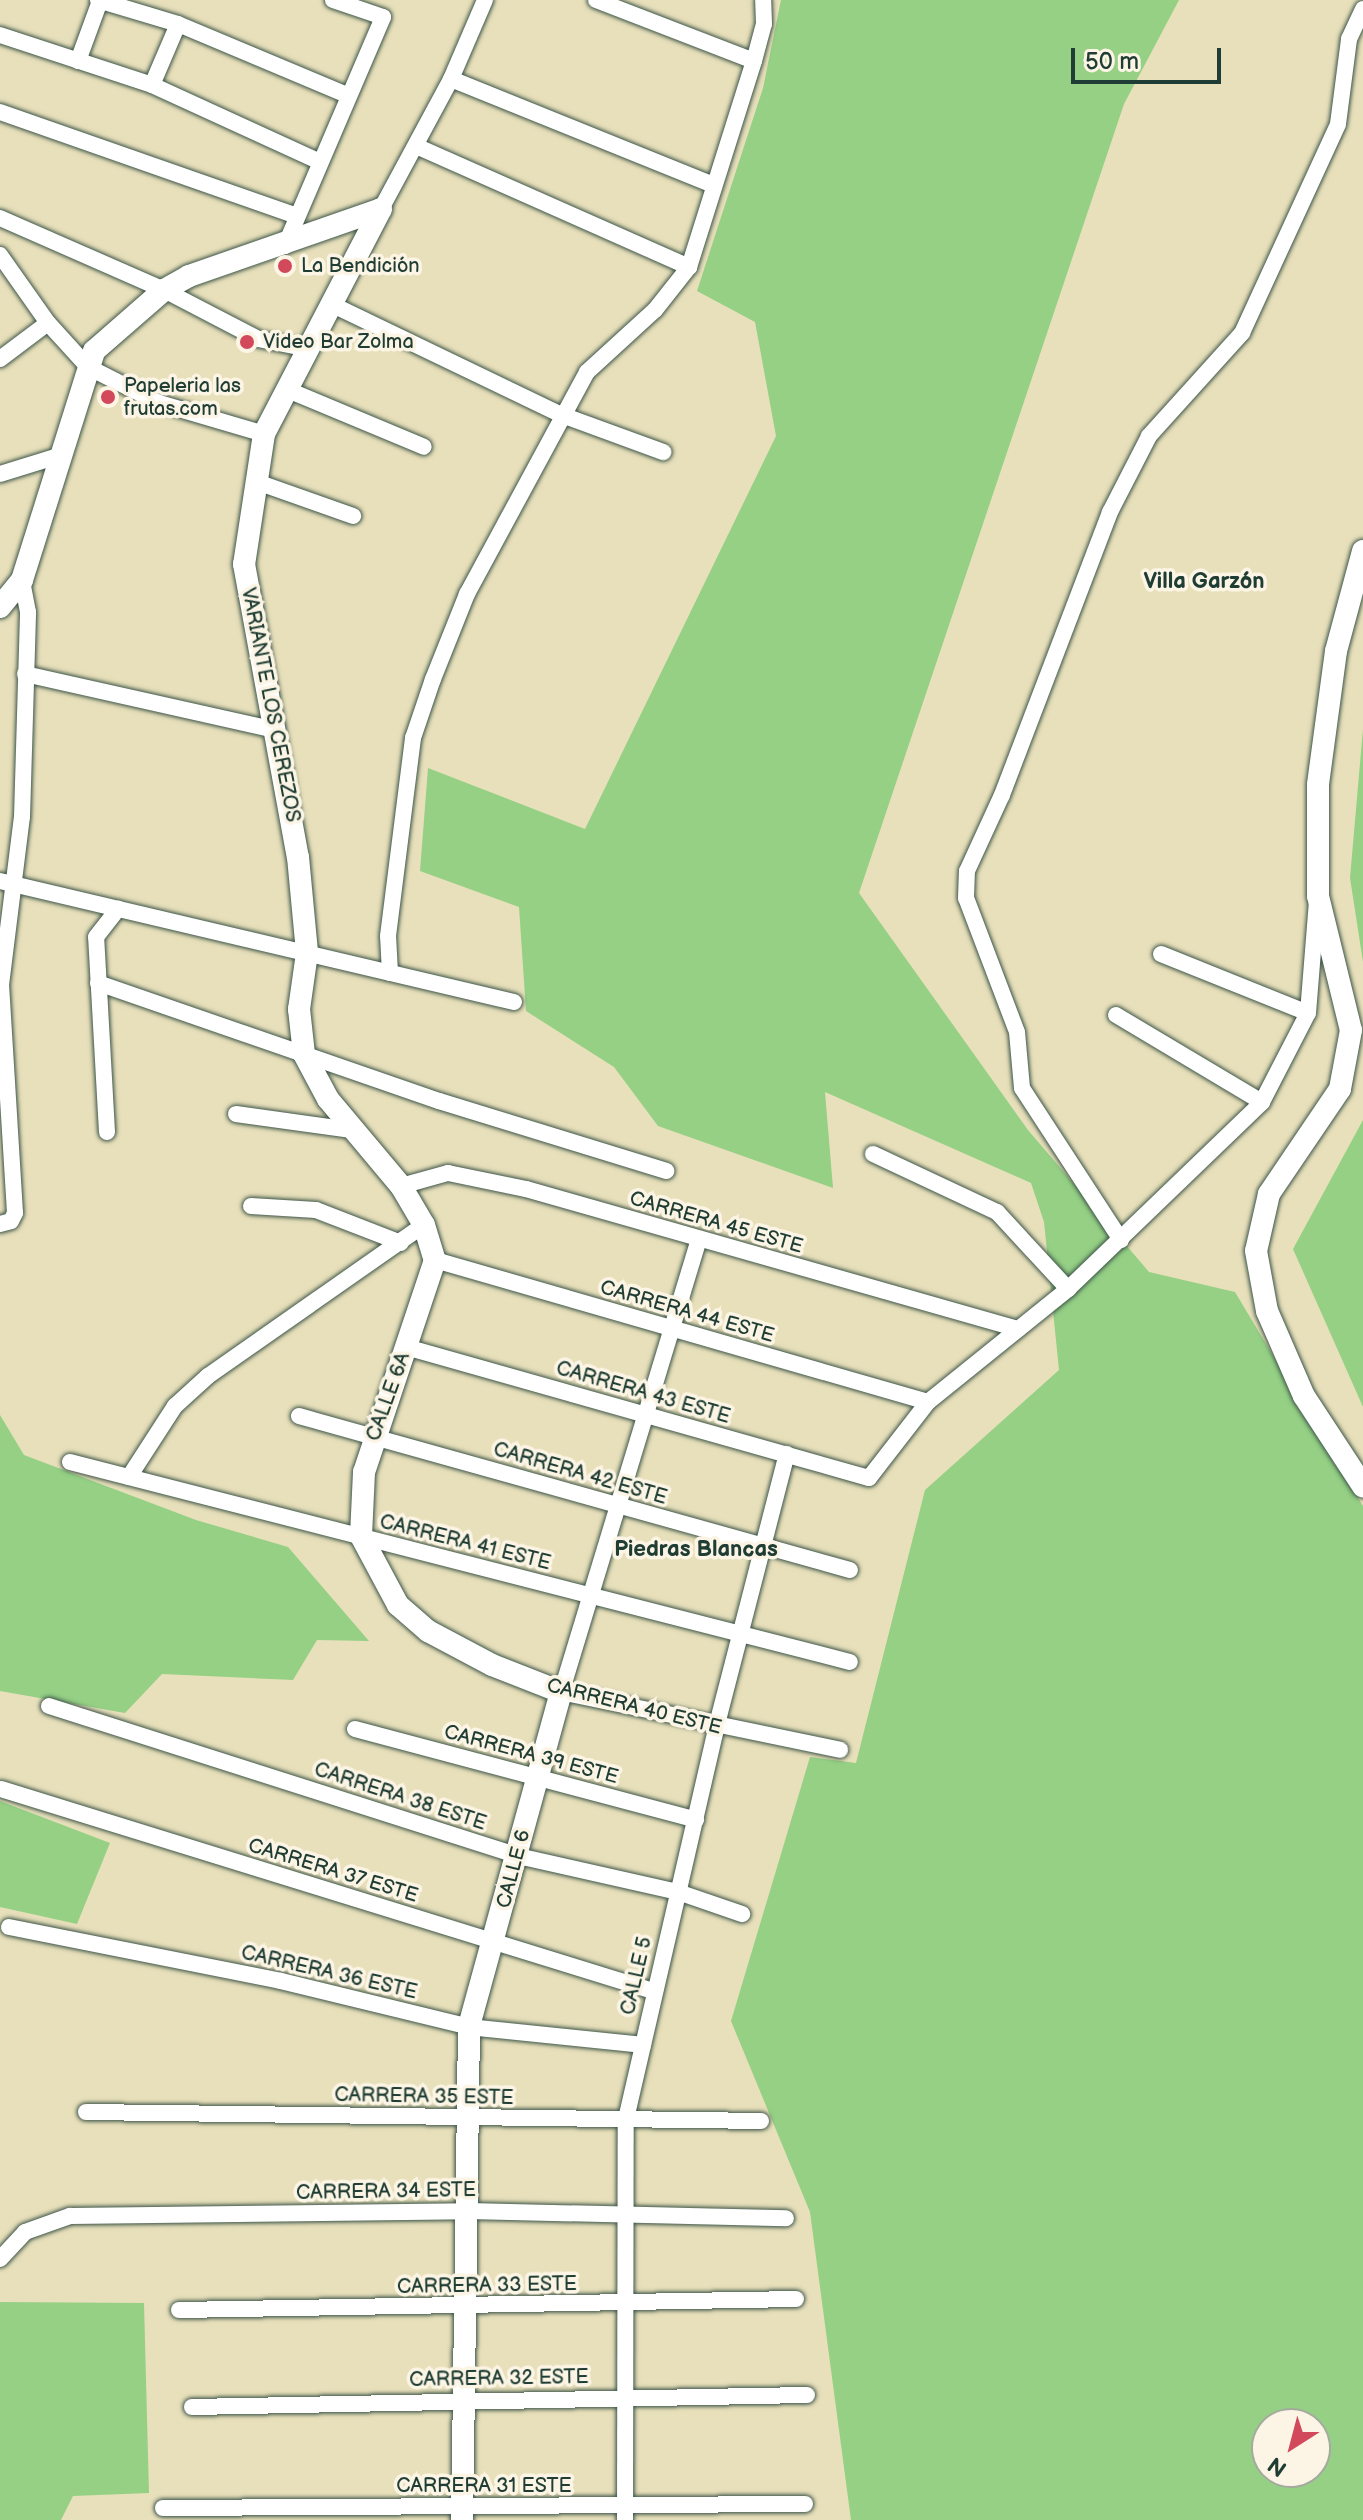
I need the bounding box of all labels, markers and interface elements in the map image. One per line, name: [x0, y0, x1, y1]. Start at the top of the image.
scale bar: [1075, 32, 1225, 82]
text: 50 m: [1085, 47, 1139, 76]
place label: La Bendición: [301, 254, 420, 278]
marker: La Bendición: [276, 257, 294, 275]
place label: Video Bar Zolma: [263, 330, 414, 354]
marker: Video Bar Zolma: [238, 333, 256, 351]
place label: Papeleria las frutas.com: [124, 374, 241, 421]
marker: Papeleria las frutas.com: [99, 388, 117, 406]
district label: Villa Garzón: [1143, 569, 1265, 595]
street label: VARIANTE LOS CEREZOS: [235, 586, 305, 824]
street label: CARRERA 45 ESTE: [627, 1187, 805, 1259]
street label: CARRERA 44 ESTE: [597, 1276, 777, 1348]
street label: CALLE 6A: [362, 1349, 416, 1445]
street label: CARRERA 43 ESTE: [553, 1357, 733, 1429]
street label: CARRERA 42 ESTE: [490, 1438, 670, 1510]
street label: CARRERA 41 ESTE: [377, 1510, 553, 1576]
district label: Piedras Blancas: [614, 1537, 778, 1563]
street label: CARRERA 40 ESTE: [544, 1674, 724, 1740]
street label: CARRERA 39 ESTE: [441, 1720, 621, 1790]
street label: CARRERA 38 ESTE: [311, 1758, 489, 1836]
street label: CALLE 6: [492, 1827, 536, 1911]
street label: CARRERA 37 ESTE: [245, 1834, 421, 1908]
street label: CALLE 5: [616, 1935, 658, 2017]
street label: CARRERA 36 ESTE: [239, 1941, 419, 2005]
street label: CARRERA 35 ESTE: [334, 2083, 514, 2111]
street label: CARRERA 34 ESTE: [296, 2178, 476, 2206]
street label: CARRERA 33 ESTE: [397, 2272, 577, 2300]
street label: CARRERA 32 ESTE: [409, 2365, 589, 2393]
north arrow: [1251, 2408, 1331, 2488]
text: N: [1263, 2450, 1292, 2482]
street label: CARRERA 31 ESTE: [396, 2474, 572, 2498]

